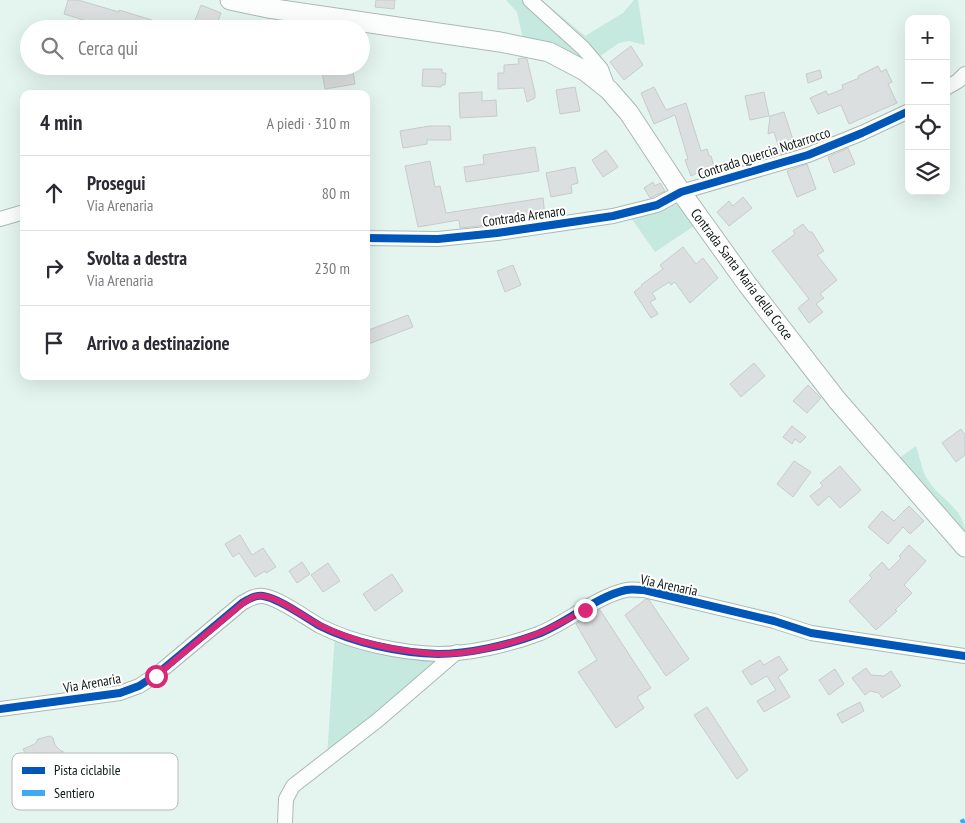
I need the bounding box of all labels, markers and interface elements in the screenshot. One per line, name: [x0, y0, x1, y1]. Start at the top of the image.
map controls: [905, 15, 950, 195]
button: +: [905, 15, 950, 60]
search box: [20, 20, 370, 75]
icon: search: [38, 34, 66, 62]
text: Cerca qui: [78, 36, 138, 60]
button: −: [905, 60, 950, 105]
button: locate: [905, 105, 950, 150]
text: 4 min: [40, 109, 82, 136]
text: A piedi · 310 m: [267, 113, 350, 133]
street label: Contrada Quercia Notarrocco: [695, 123, 833, 183]
button: layers: [905, 150, 950, 195]
text: Prosegui: [87, 171, 146, 195]
icon: ahead: [40, 179, 68, 207]
text: 80 m: [322, 183, 350, 203]
text: Via Arenaria: [87, 195, 153, 215]
street label: Contrada Arenaro: [481, 201, 567, 231]
street label: Contrada Santa Maria della Croce: [687, 205, 797, 343]
text: Svolta a destra: [87, 246, 187, 270]
icon: right: [40, 254, 68, 282]
text: 230 m: [315, 258, 350, 278]
text: Via Arenaria: [87, 270, 153, 290]
icon: arrive: [40, 329, 68, 357]
text: Arrivo a destinazione: [87, 331, 230, 355]
street label: Via Arenaria: [638, 570, 699, 600]
route end: [574, 599, 597, 622]
route start: [145, 665, 168, 688]
street label: Via Arenaria: [61, 669, 122, 697]
legend: [12, 753, 178, 810]
text: Pista ciclabile: [54, 761, 121, 779]
text: Sentiero: [54, 784, 94, 802]

